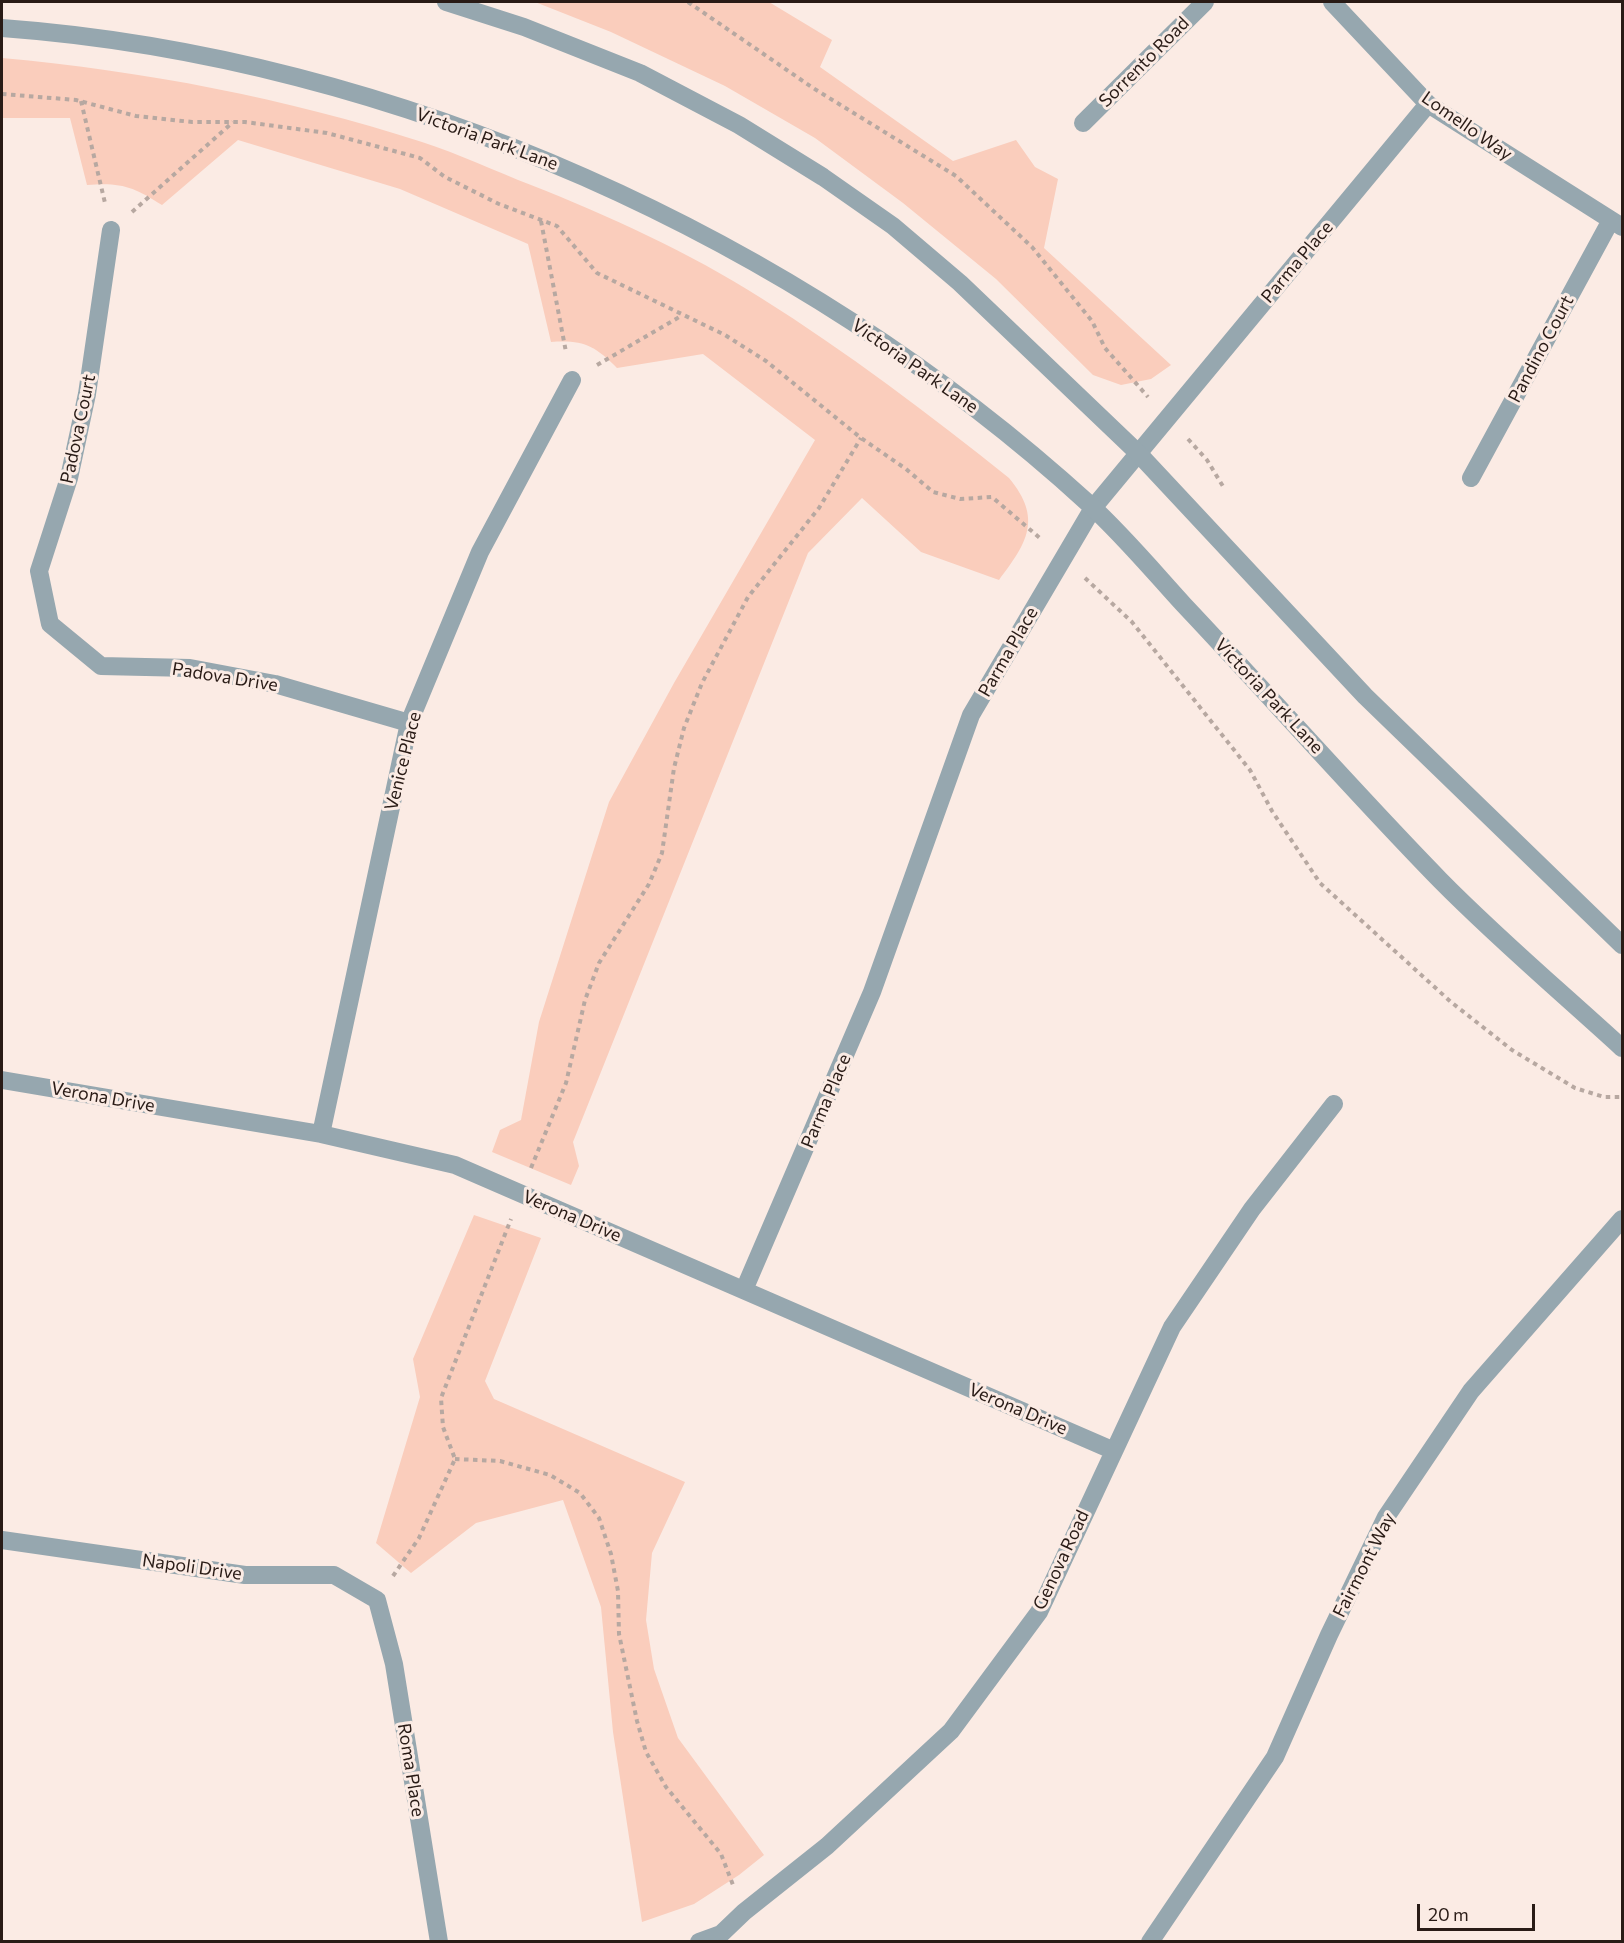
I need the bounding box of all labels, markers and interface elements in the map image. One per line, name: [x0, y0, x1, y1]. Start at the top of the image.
street label: Sorrento Road: [1094, 12, 1194, 112]
street label: Lomello Way: [1418, 87, 1516, 165]
street label: Victoria Park Lane: [413, 103, 561, 175]
street label: Parma Place: [1257, 217, 1337, 307]
street label: Pandino Court: [1504, 292, 1578, 406]
street label: Victoria Park Lane: [848, 314, 982, 418]
street label: Padova Court: [56, 372, 100, 486]
street label: Parma Place: [974, 603, 1042, 701]
street label: Victoria Park Lane: [1210, 634, 1328, 758]
street label: Padova Drive: [170, 658, 280, 696]
street label: Venice Place: [380, 709, 426, 813]
street label: Parma Place: [796, 1051, 856, 1151]
street label: Verona Drive: [49, 1077, 157, 1117]
street label: Verona Drive: [520, 1186, 624, 1246]
street label: Verona Drive: [966, 1379, 1070, 1439]
street label: Genova Road: [1029, 1507, 1093, 1613]
street label: Fairmont Way: [1328, 1509, 1400, 1621]
street label: Napoli Drive: [141, 1549, 243, 1585]
street label: Roma Place: [393, 1722, 429, 1818]
scale bar: [1420, 1892, 1538, 1930]
text: 20 m: [1428, 1903, 1469, 1925]

